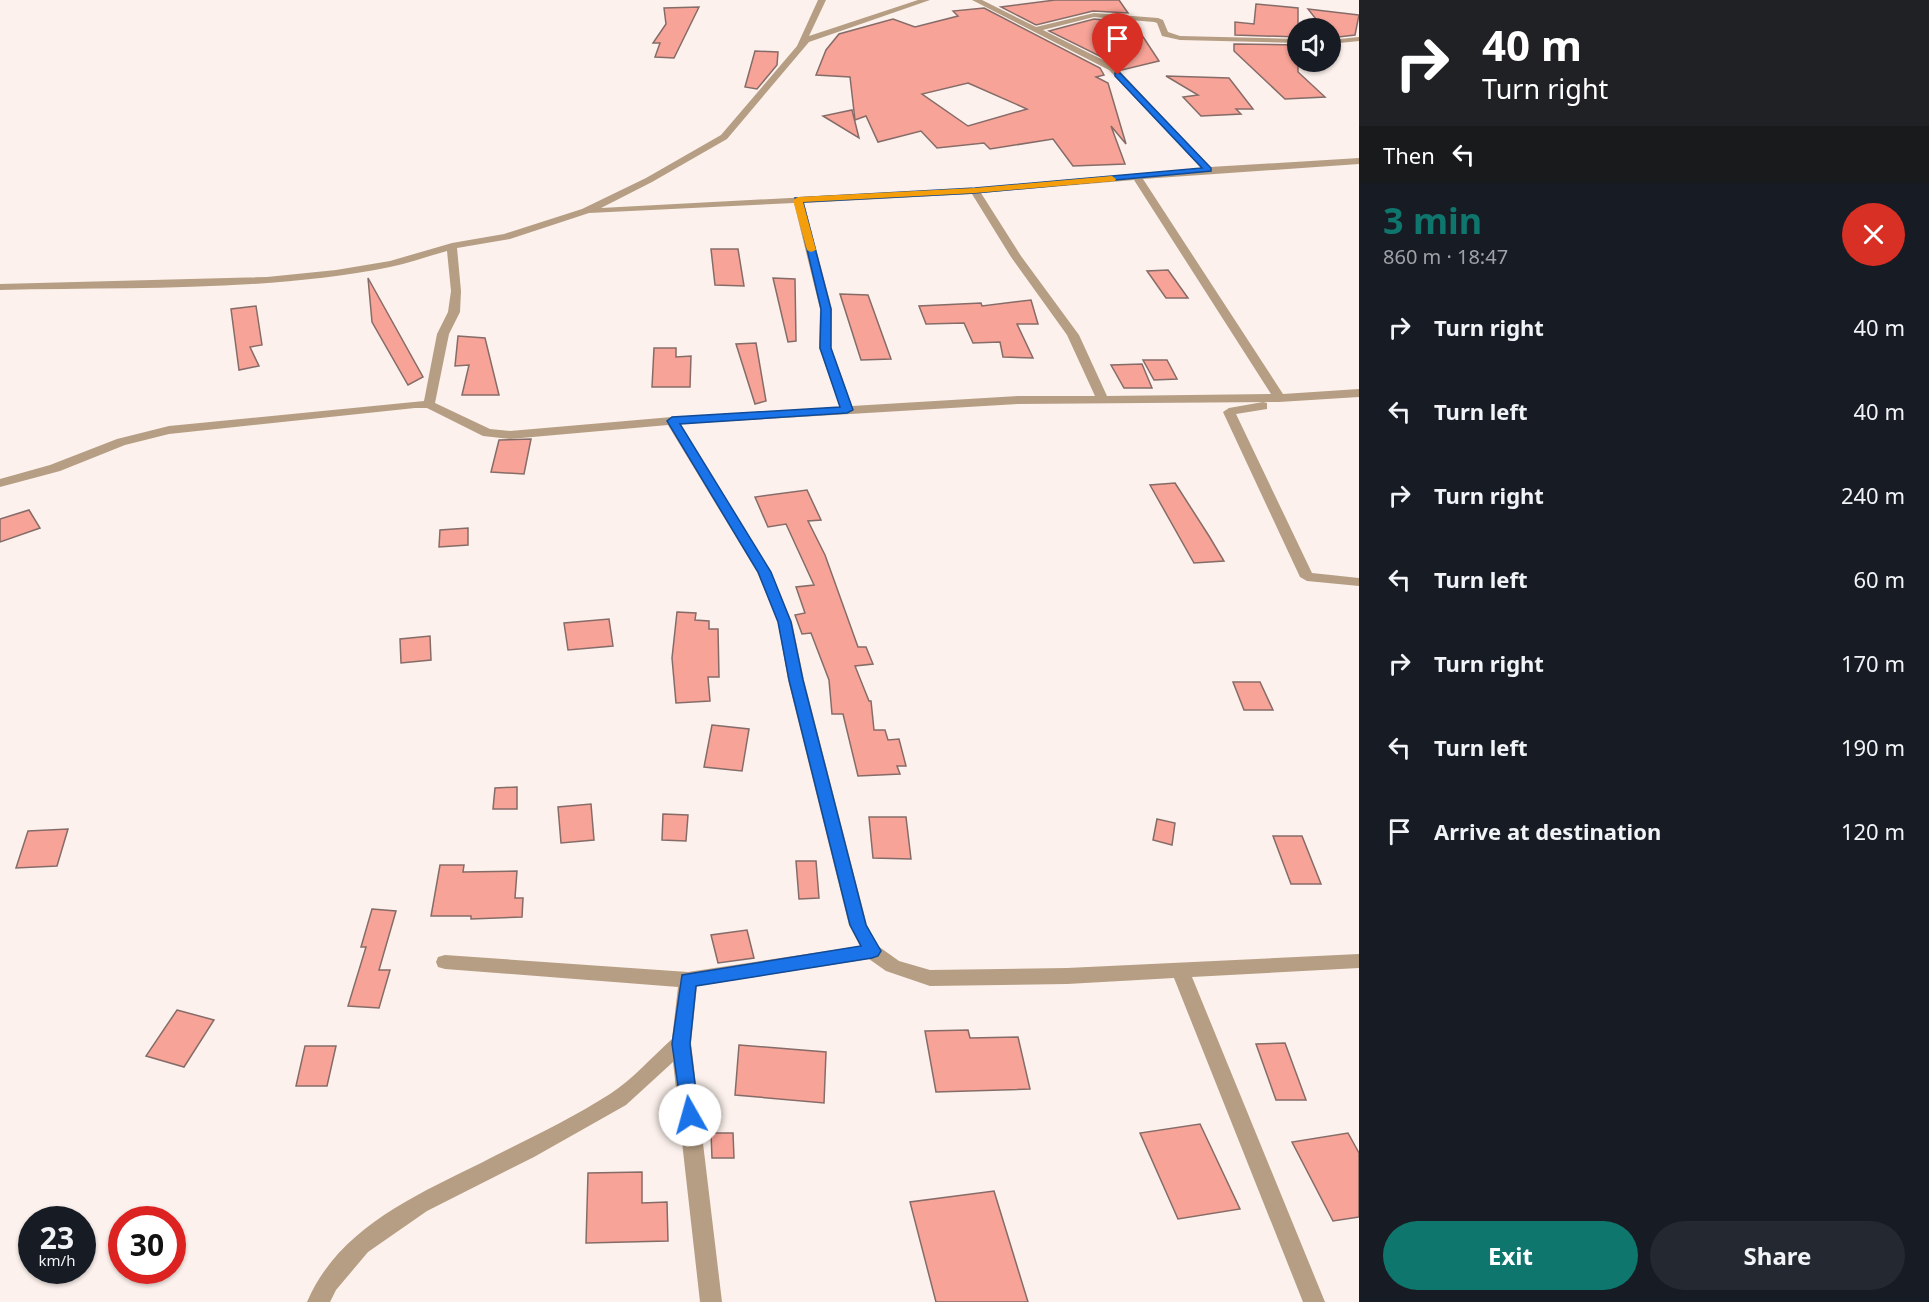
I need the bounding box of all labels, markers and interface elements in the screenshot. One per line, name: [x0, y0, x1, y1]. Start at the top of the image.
pin: [1092, 13, 1143, 75]
text: 40 m: [1482, 16, 1582, 73]
map controls: [1287, 18, 1341, 72]
button: sound: [1287, 18, 1341, 72]
icon: arrive: [1101, 22, 1134, 55]
icon: right: [1383, 24, 1461, 102]
text: Turn right: [1482, 70, 1608, 107]
icon: left: [1447, 138, 1480, 171]
text: Then: [1383, 140, 1435, 170]
text: 3 min: [1383, 196, 1482, 245]
button: close: [1842, 203, 1905, 266]
text: 860 m · 18:47: [1383, 243, 1508, 270]
icon: right: [1383, 311, 1416, 344]
text: Turn right: [1434, 312, 1544, 342]
text: 40 m: [1854, 312, 1905, 342]
icon: left: [1383, 395, 1416, 428]
text: Turn left: [1434, 396, 1528, 426]
text: 40 m: [1854, 396, 1905, 426]
icon: right: [1383, 479, 1416, 512]
text: Turn right: [1434, 480, 1544, 510]
text: 240 m: [1841, 480, 1905, 510]
icon: left: [1383, 563, 1416, 596]
text: Turn left: [1434, 564, 1528, 594]
text: 60 m: [1854, 564, 1905, 594]
icon: right: [1383, 647, 1416, 680]
text: Turn right: [1434, 648, 1544, 678]
text: 170 m: [1841, 648, 1905, 678]
icon: left: [1383, 731, 1416, 764]
text: Turn left: [1434, 732, 1528, 762]
text: 190 m: [1841, 732, 1905, 762]
icon: arrive: [1383, 815, 1416, 848]
text: Arrive at destination: [1434, 816, 1661, 846]
text: 120 m: [1841, 816, 1905, 846]
position arrow: [658, 1083, 722, 1147]
speed limit sign: 30: [108, 1206, 186, 1284]
text: 23: [40, 1217, 74, 1258]
button: Exit: [1383, 1221, 1638, 1290]
button: Share: [1650, 1221, 1905, 1290]
text: km/h: [39, 1250, 75, 1270]

